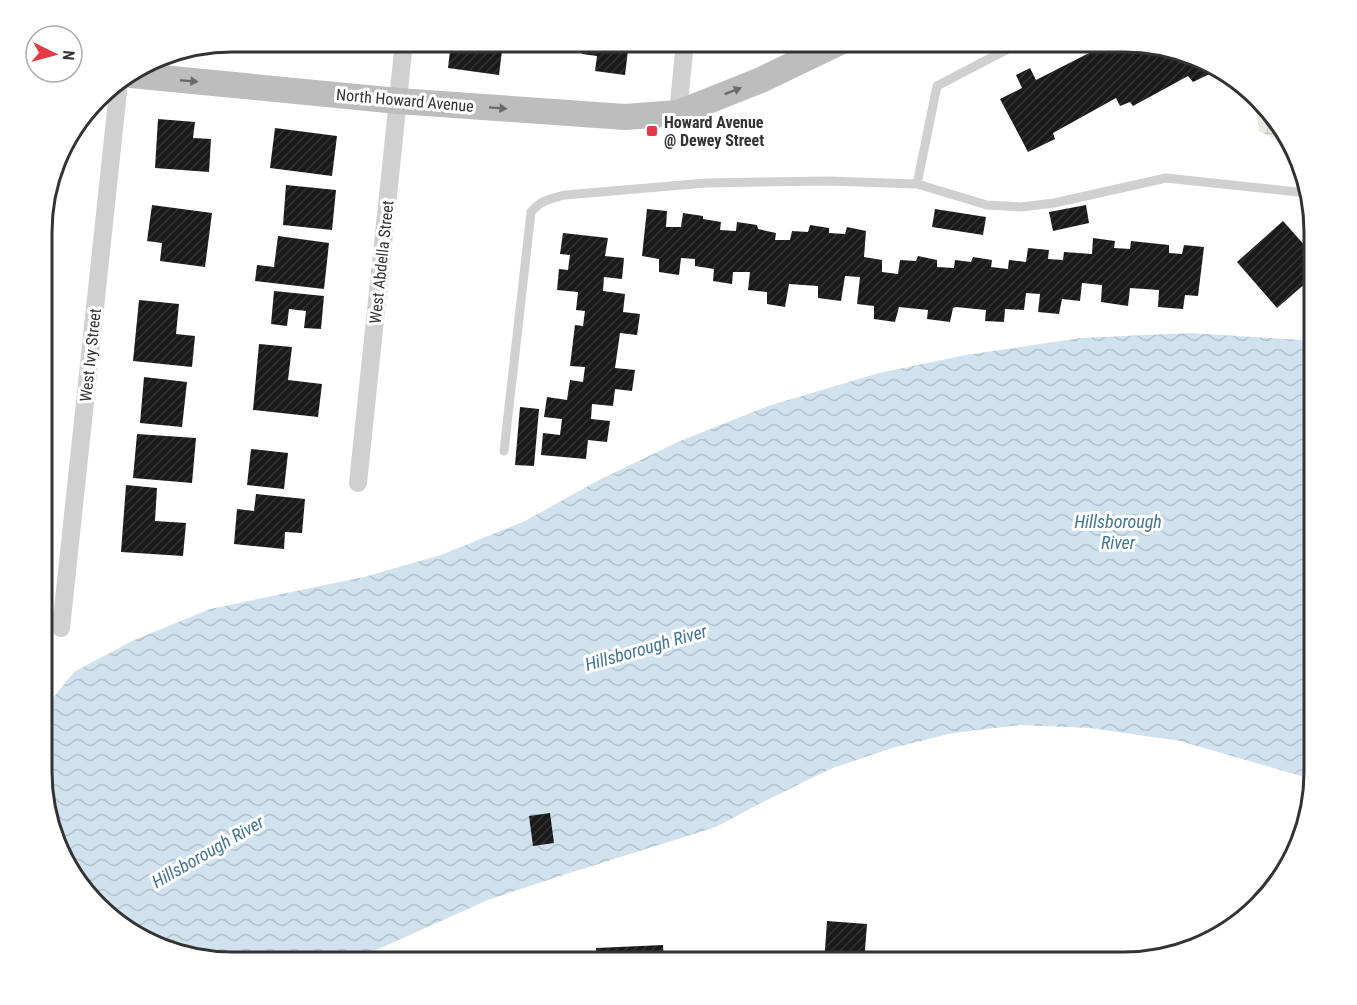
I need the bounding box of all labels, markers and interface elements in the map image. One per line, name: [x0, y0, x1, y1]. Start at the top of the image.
north arrow: [24, 24, 84, 84]
text: N: [59, 50, 78, 61]
one-way arrow: [180, 76, 199, 86]
street label: North Howard Avenue: [336, 85, 474, 116]
one-way arrow: [724, 86, 742, 96]
one-way arrow: [489, 103, 508, 113]
place label: Howard Avenue @ Dewey Street: [664, 113, 764, 150]
marker: Howard Avenue @ Dewey Street: [645, 124, 659, 138]
street label: West Abdella Street: [366, 199, 397, 325]
street label: West Ivy Street: [76, 307, 105, 403]
water label: Hillsborough River: [1074, 511, 1162, 553]
water label: Hillsborough River: [582, 620, 710, 675]
water label: Hillsborough River: [148, 811, 268, 892]

